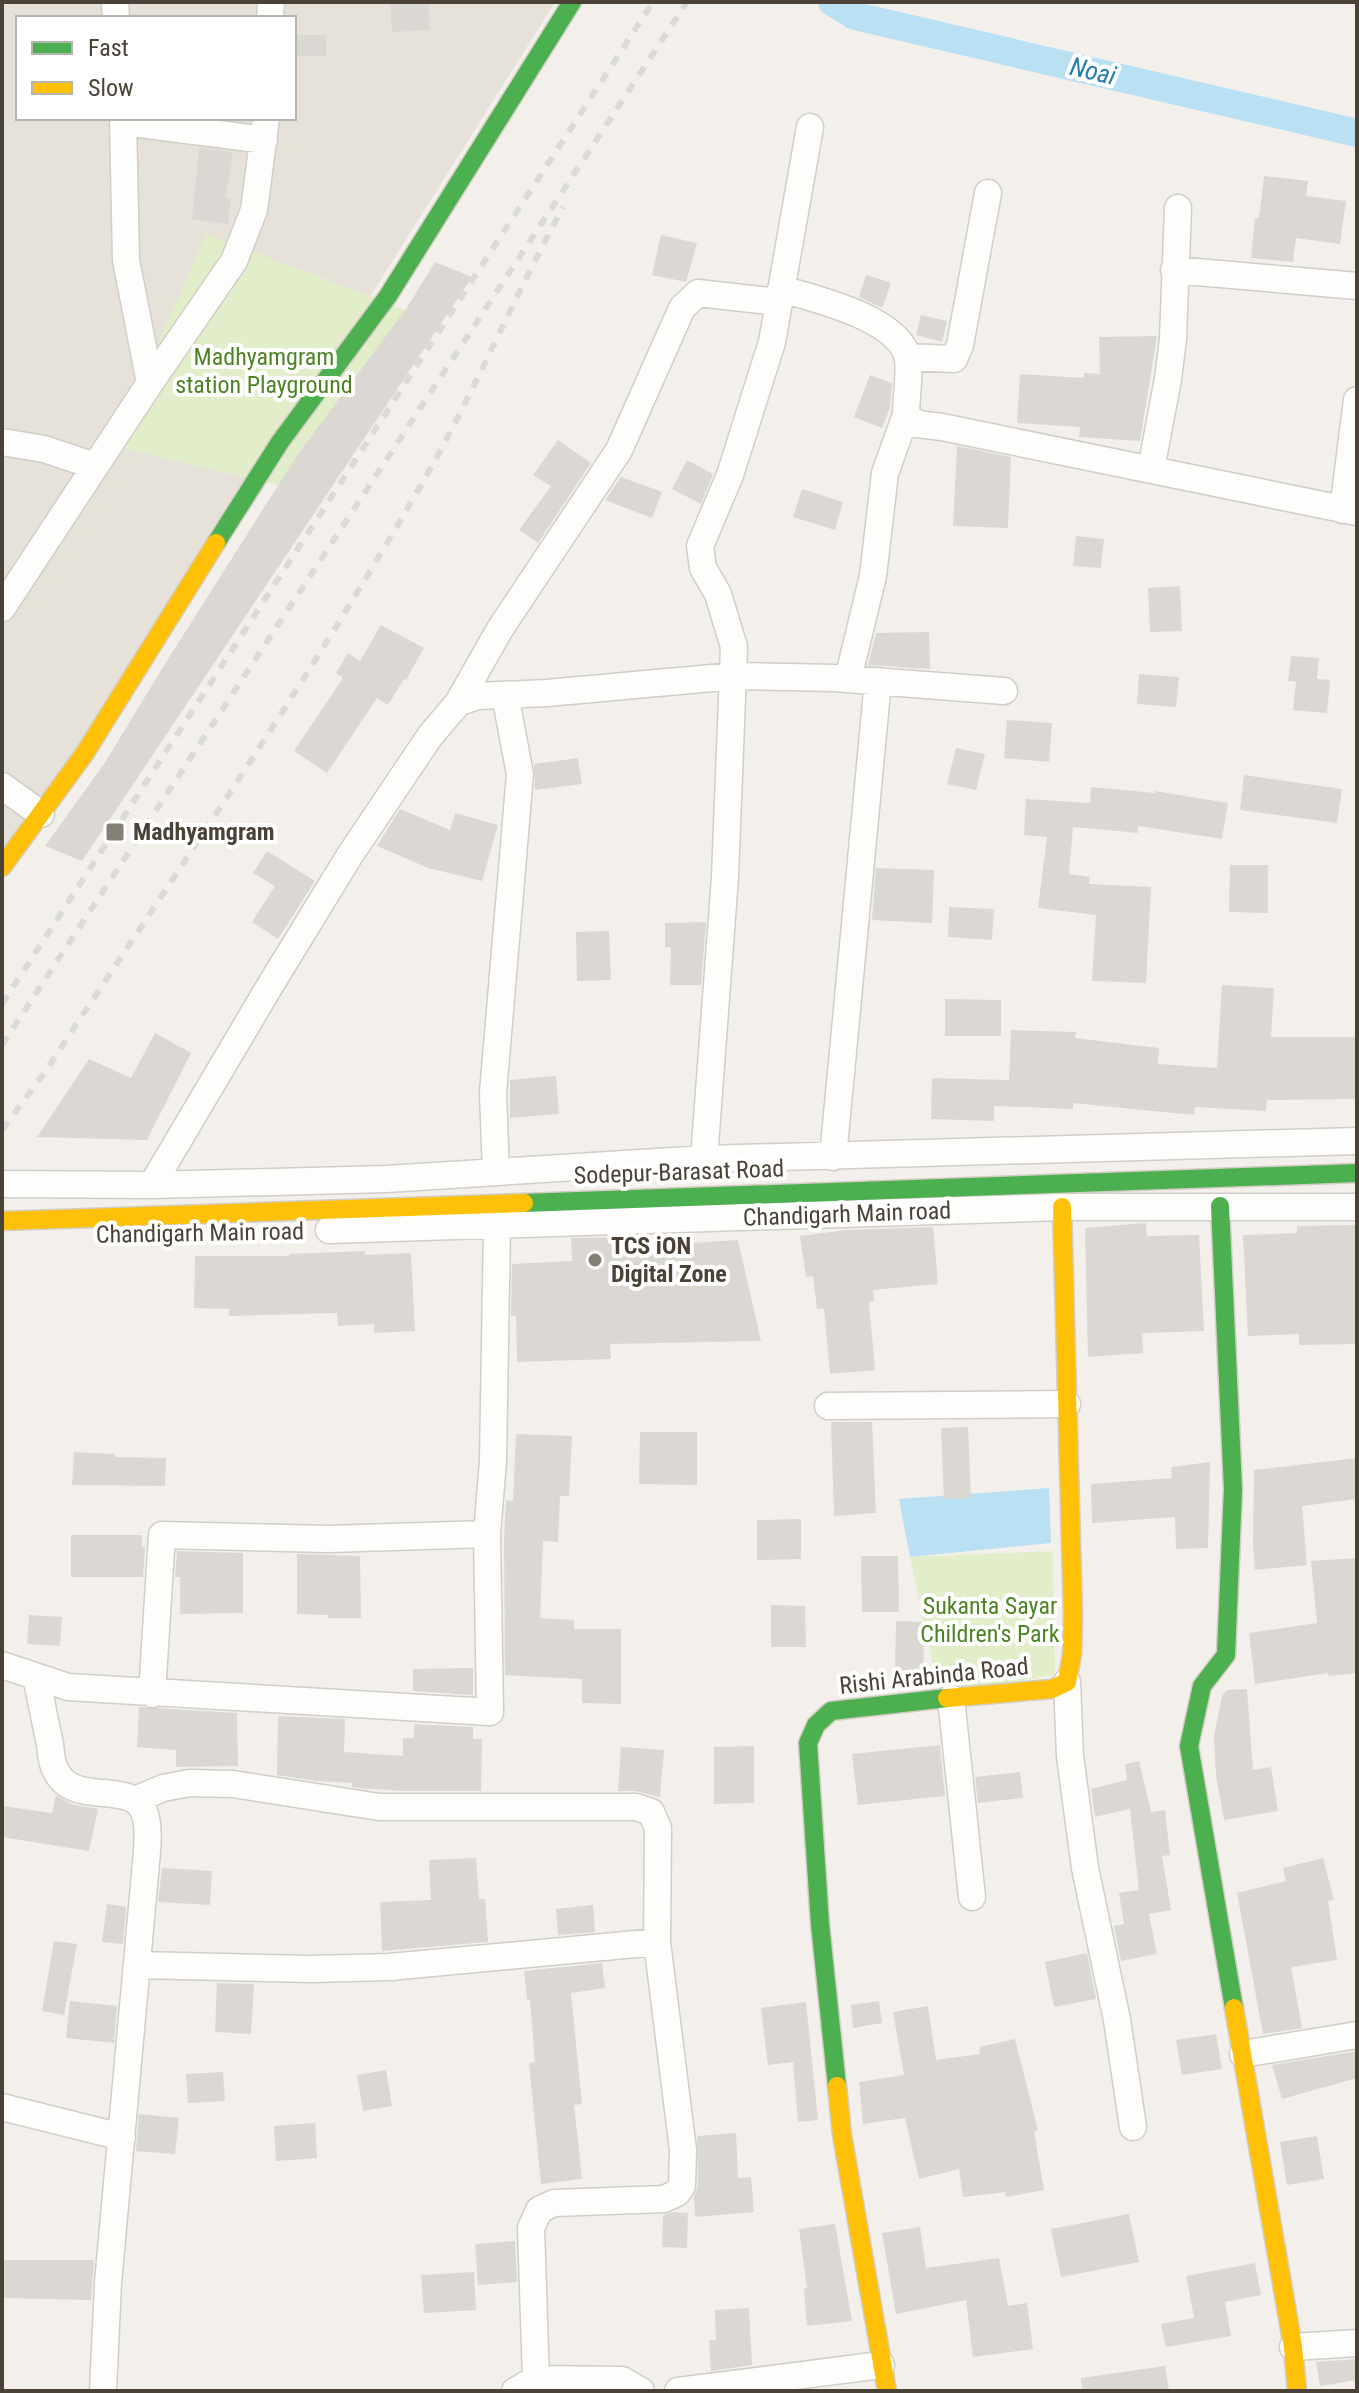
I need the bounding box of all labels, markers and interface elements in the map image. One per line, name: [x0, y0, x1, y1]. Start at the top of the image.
legend: [16, 16, 296, 120]
text: Fast: [88, 34, 129, 62]
water label: Noai: [1067, 51, 1119, 91]
text: Slow: [88, 74, 134, 102]
park label: Madhyamgram station Playground: [175, 343, 353, 399]
place label: Madhyamgram: [133, 818, 275, 846]
marker: Madhyamgram: [104, 821, 126, 843]
street label: Sodepur-Barasat Road: [573, 1154, 785, 1190]
street label: Chandigarh Main road: [742, 1196, 952, 1232]
street label: Chandigarh Main road: [96, 1217, 304, 1249]
place label: TCS iON Digital Zone: [611, 1232, 727, 1288]
marker: TCS iON Digital Zone: [586, 1251, 604, 1269]
park label: Sukanta Sayar Children's Park: [920, 1592, 1060, 1648]
street label: Rishi Arabinda Road: [838, 1652, 1030, 1700]

